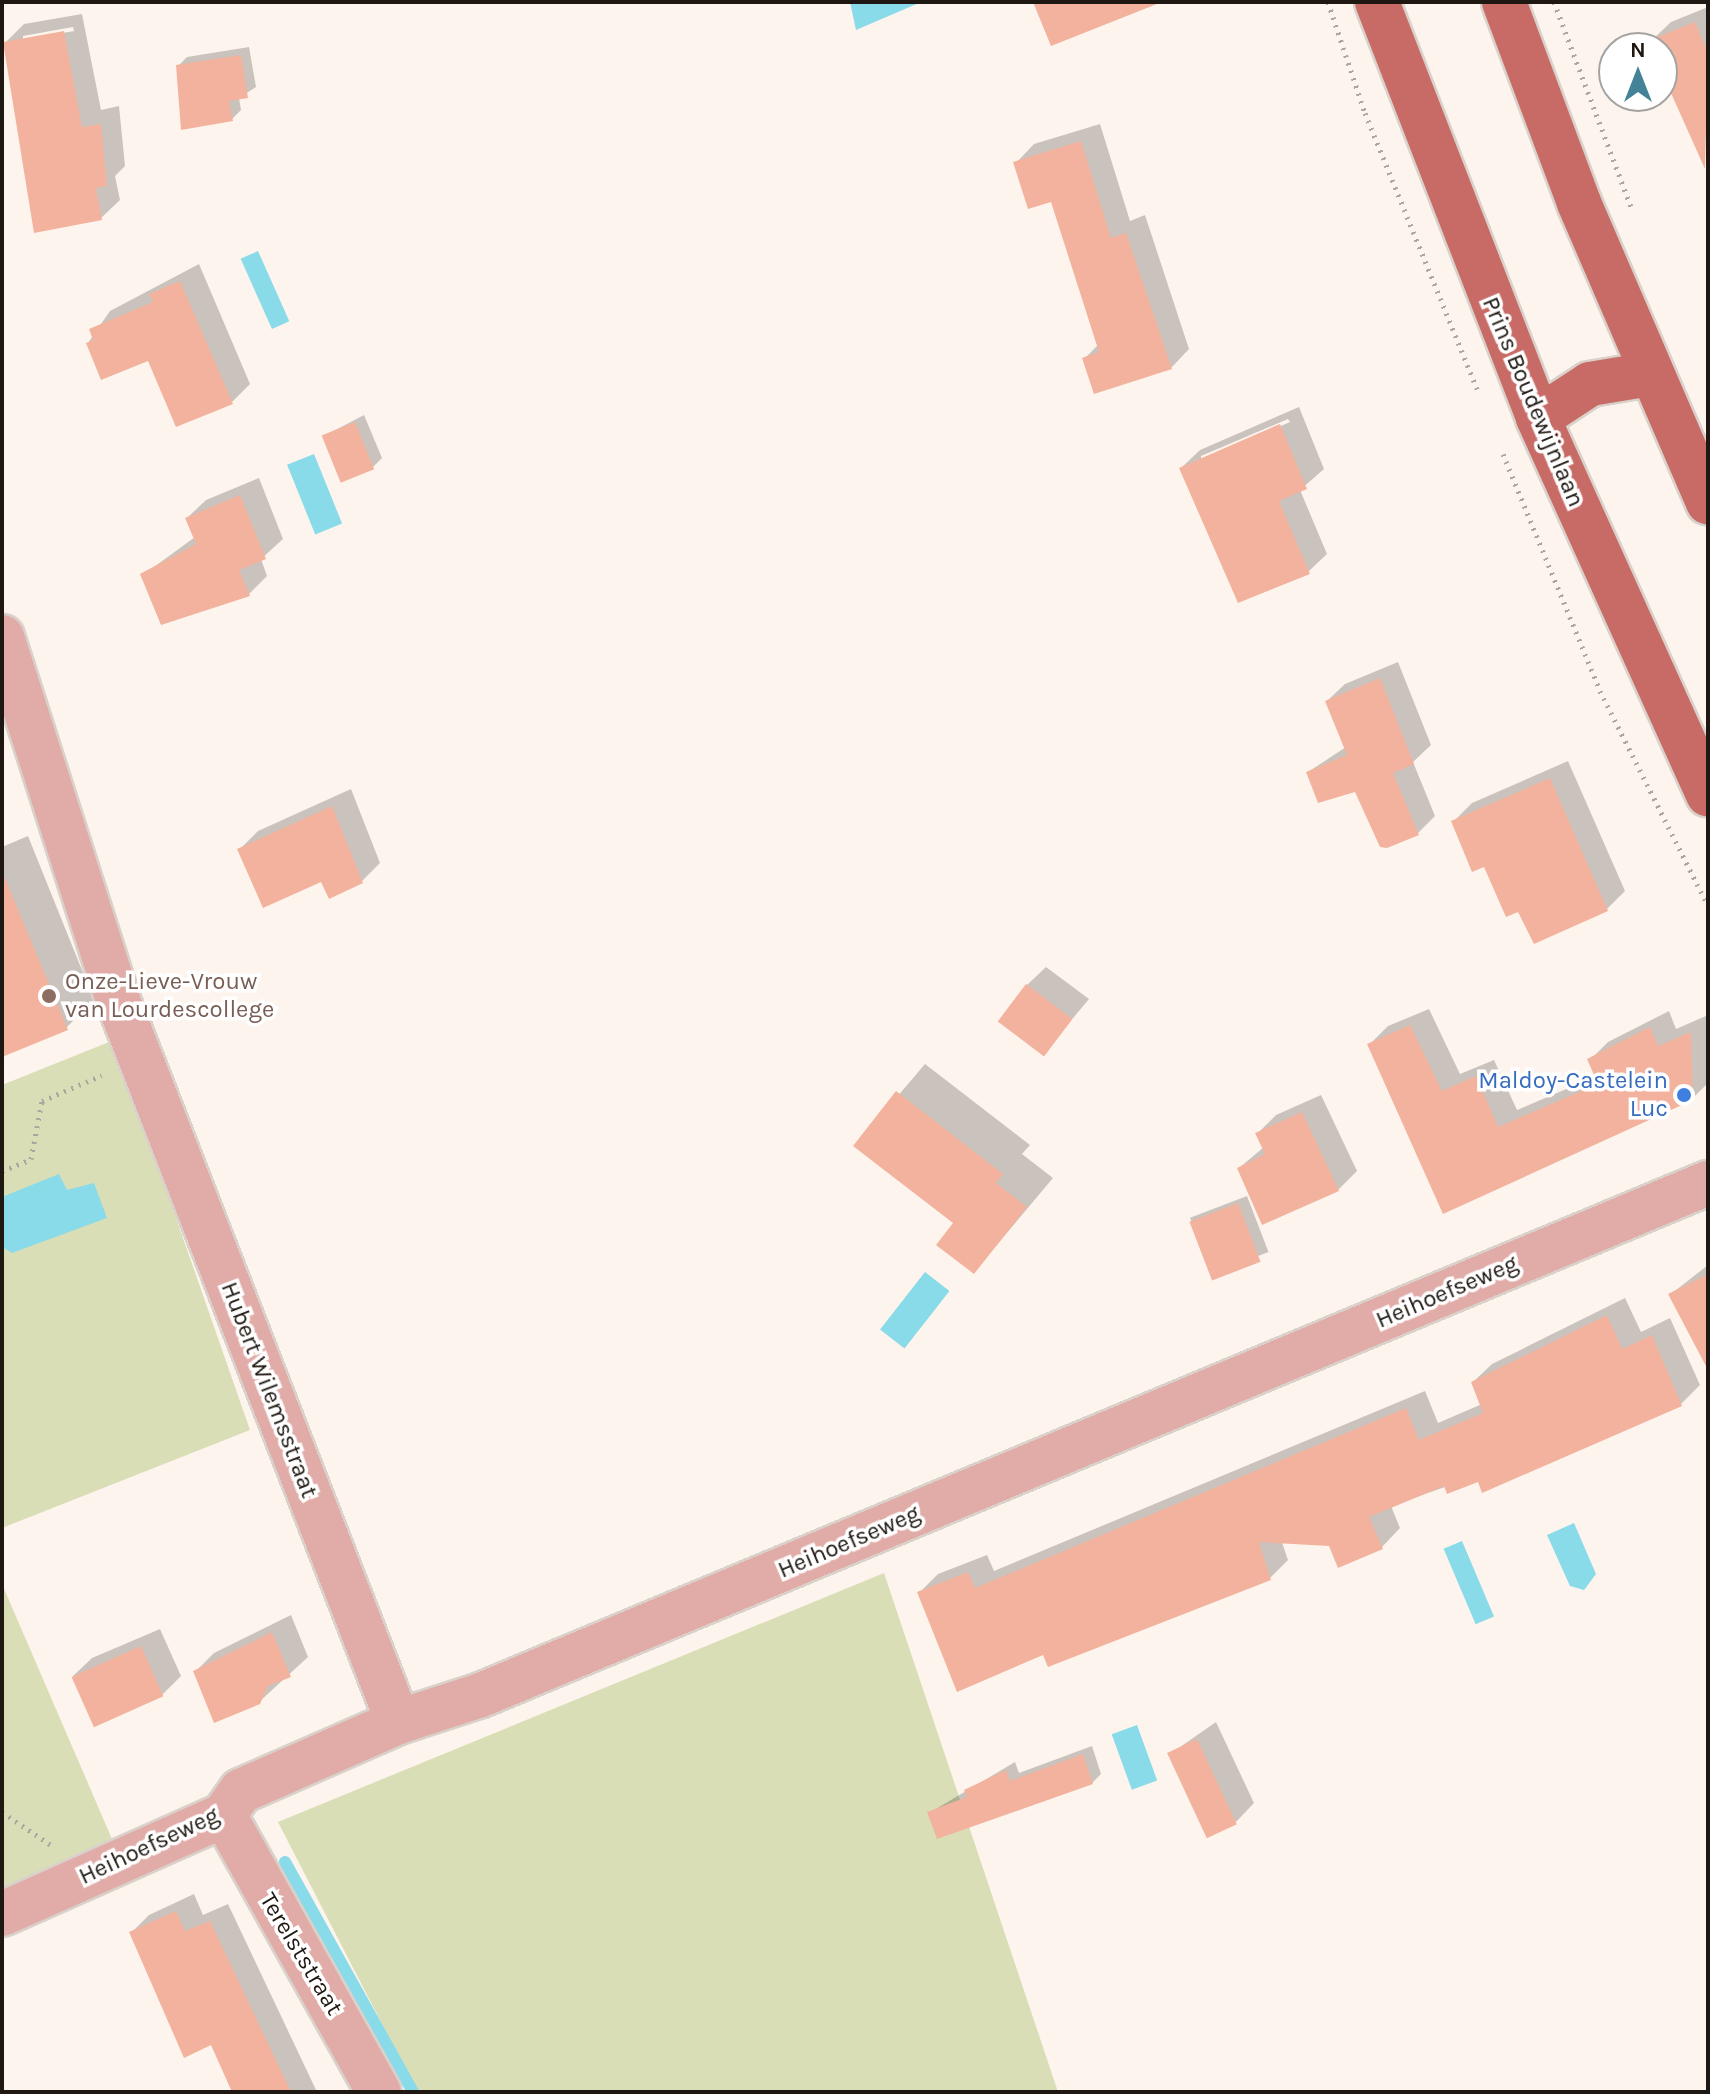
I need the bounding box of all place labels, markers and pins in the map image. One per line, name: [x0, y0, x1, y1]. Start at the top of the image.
place label: Onze-Lieve-Vrouw van Lourdescollege: [65, 968, 274, 1024]
marker: Onze-Lieve-Vrouw van Lourdescollege: [40, 987, 58, 1005]
place label: Maldoy-Castelein Luc: [1478, 1067, 1668, 1123]
marker: Maldoy-Castelein Luc: [1675, 1086, 1693, 1104]

